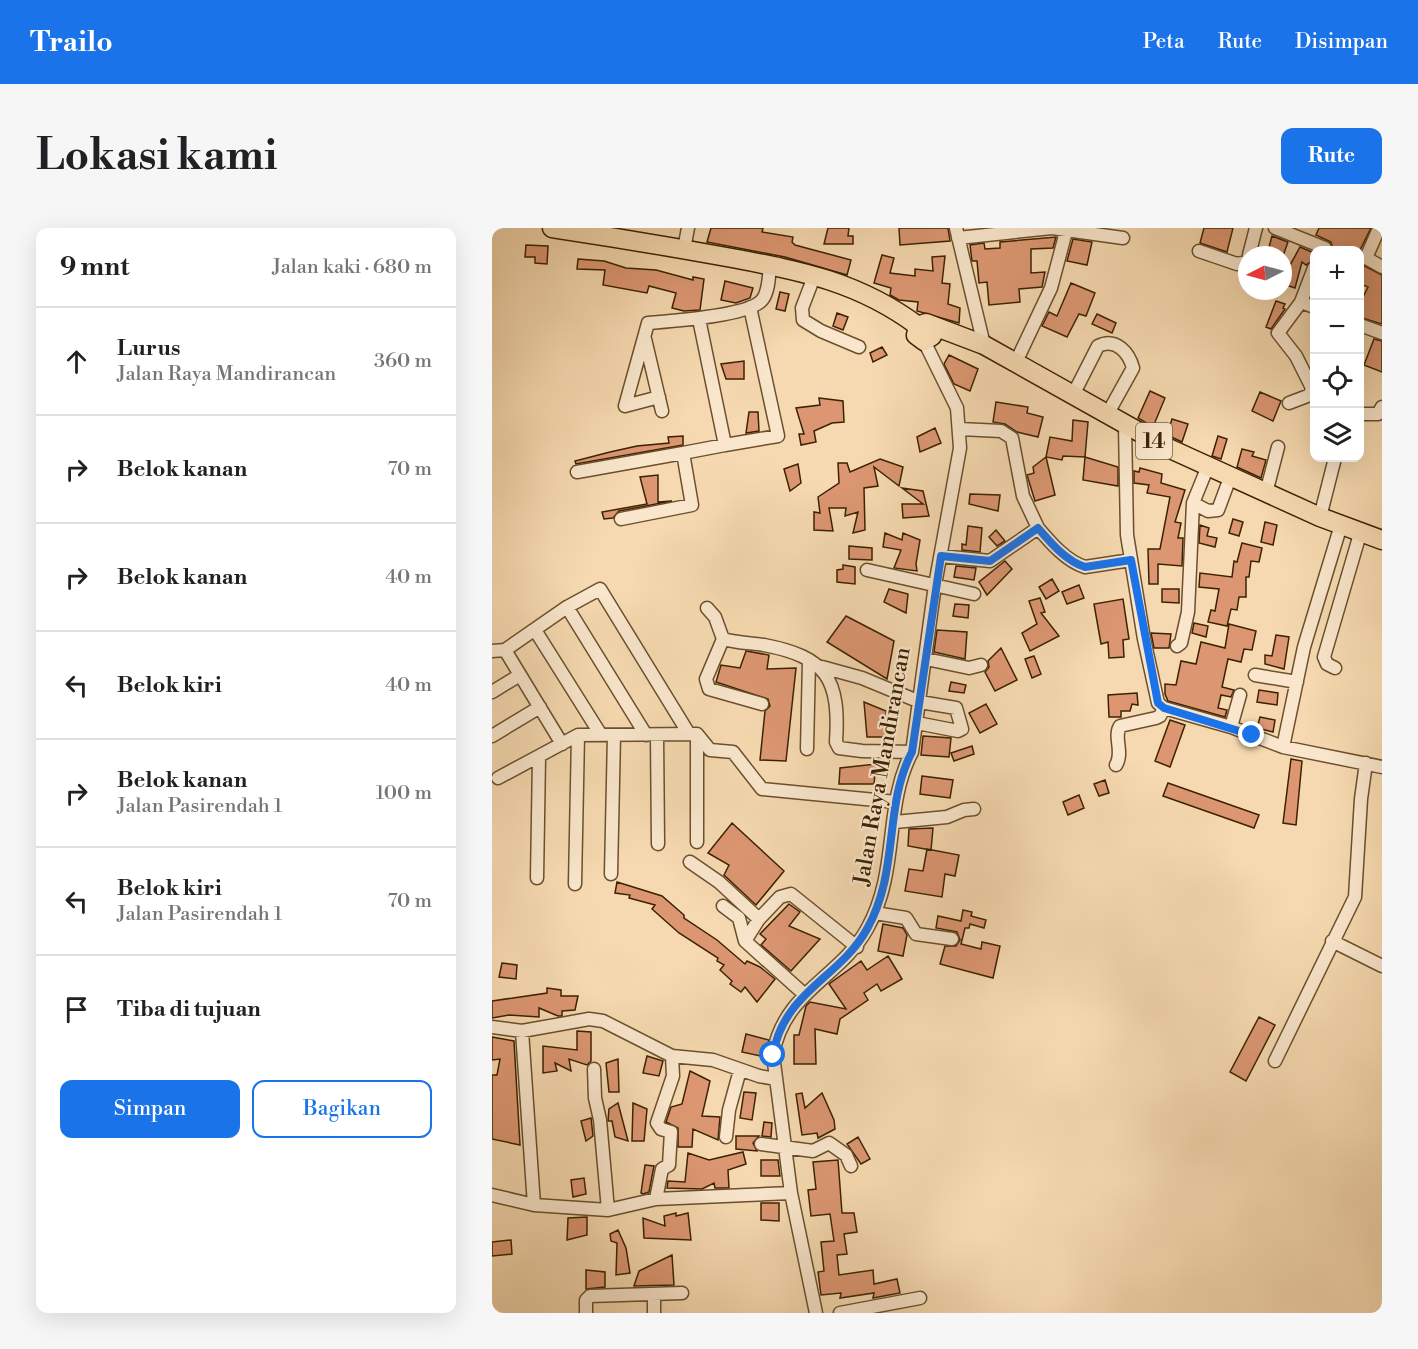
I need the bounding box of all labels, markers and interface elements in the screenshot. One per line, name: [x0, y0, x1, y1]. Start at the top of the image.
text: Trailo: [30, 25, 113, 60]
text: Peta: [1143, 29, 1185, 55]
text: Rute: [1218, 29, 1262, 55]
text: Disimpan: [1295, 29, 1388, 55]
button: Rute: [1281, 128, 1382, 184]
text: Lokasi kami: [36, 130, 277, 183]
north arrow: [1238, 246, 1292, 300]
map controls: [1310, 246, 1364, 462]
button: +: [1310, 246, 1364, 300]
text: 9 mnt: [60, 251, 129, 283]
text: Jalan kaki · 680 m: [272, 255, 432, 280]
button: −: [1310, 300, 1364, 354]
text: Lurus: [117, 335, 180, 362]
icon: ahead: [60, 345, 93, 378]
text: 360 m: [374, 349, 432, 374]
button: locate: [1310, 354, 1364, 408]
text: Jalan Raya Mandirancan: [117, 362, 336, 387]
button: layers: [1310, 408, 1364, 462]
road number: 14: [1136, 423, 1172, 459]
icon: right: [60, 453, 93, 486]
text: Belok kanan: [117, 456, 247, 483]
text: 70 m: [388, 457, 432, 482]
icon: right: [60, 561, 93, 594]
text: Belok kanan: [117, 564, 247, 591]
text: 40 m: [385, 565, 432, 590]
street label: Jalan Raya Mandirancan: [848, 645, 917, 888]
icon: left: [60, 669, 93, 702]
text: Belok kiri: [117, 672, 222, 699]
text: 40 m: [385, 673, 432, 698]
route end: [1238, 721, 1264, 747]
text: Belok kanan: [117, 767, 247, 794]
icon: right: [60, 777, 93, 810]
text: 100 m: [376, 781, 432, 806]
text: Jalan Pasirendah 1: [117, 794, 282, 819]
text: Belok kiri: [117, 875, 222, 902]
icon: left: [60, 885, 93, 918]
text: 70 m: [388, 889, 432, 914]
text: Jalan Pasirendah 1: [117, 902, 282, 927]
icon: arrive: [60, 993, 93, 1026]
text: Tiba di tujuan: [117, 996, 261, 1023]
route start: [759, 1041, 785, 1067]
button: Simpan: [60, 1080, 240, 1138]
button: Bagikan: [252, 1080, 432, 1138]

